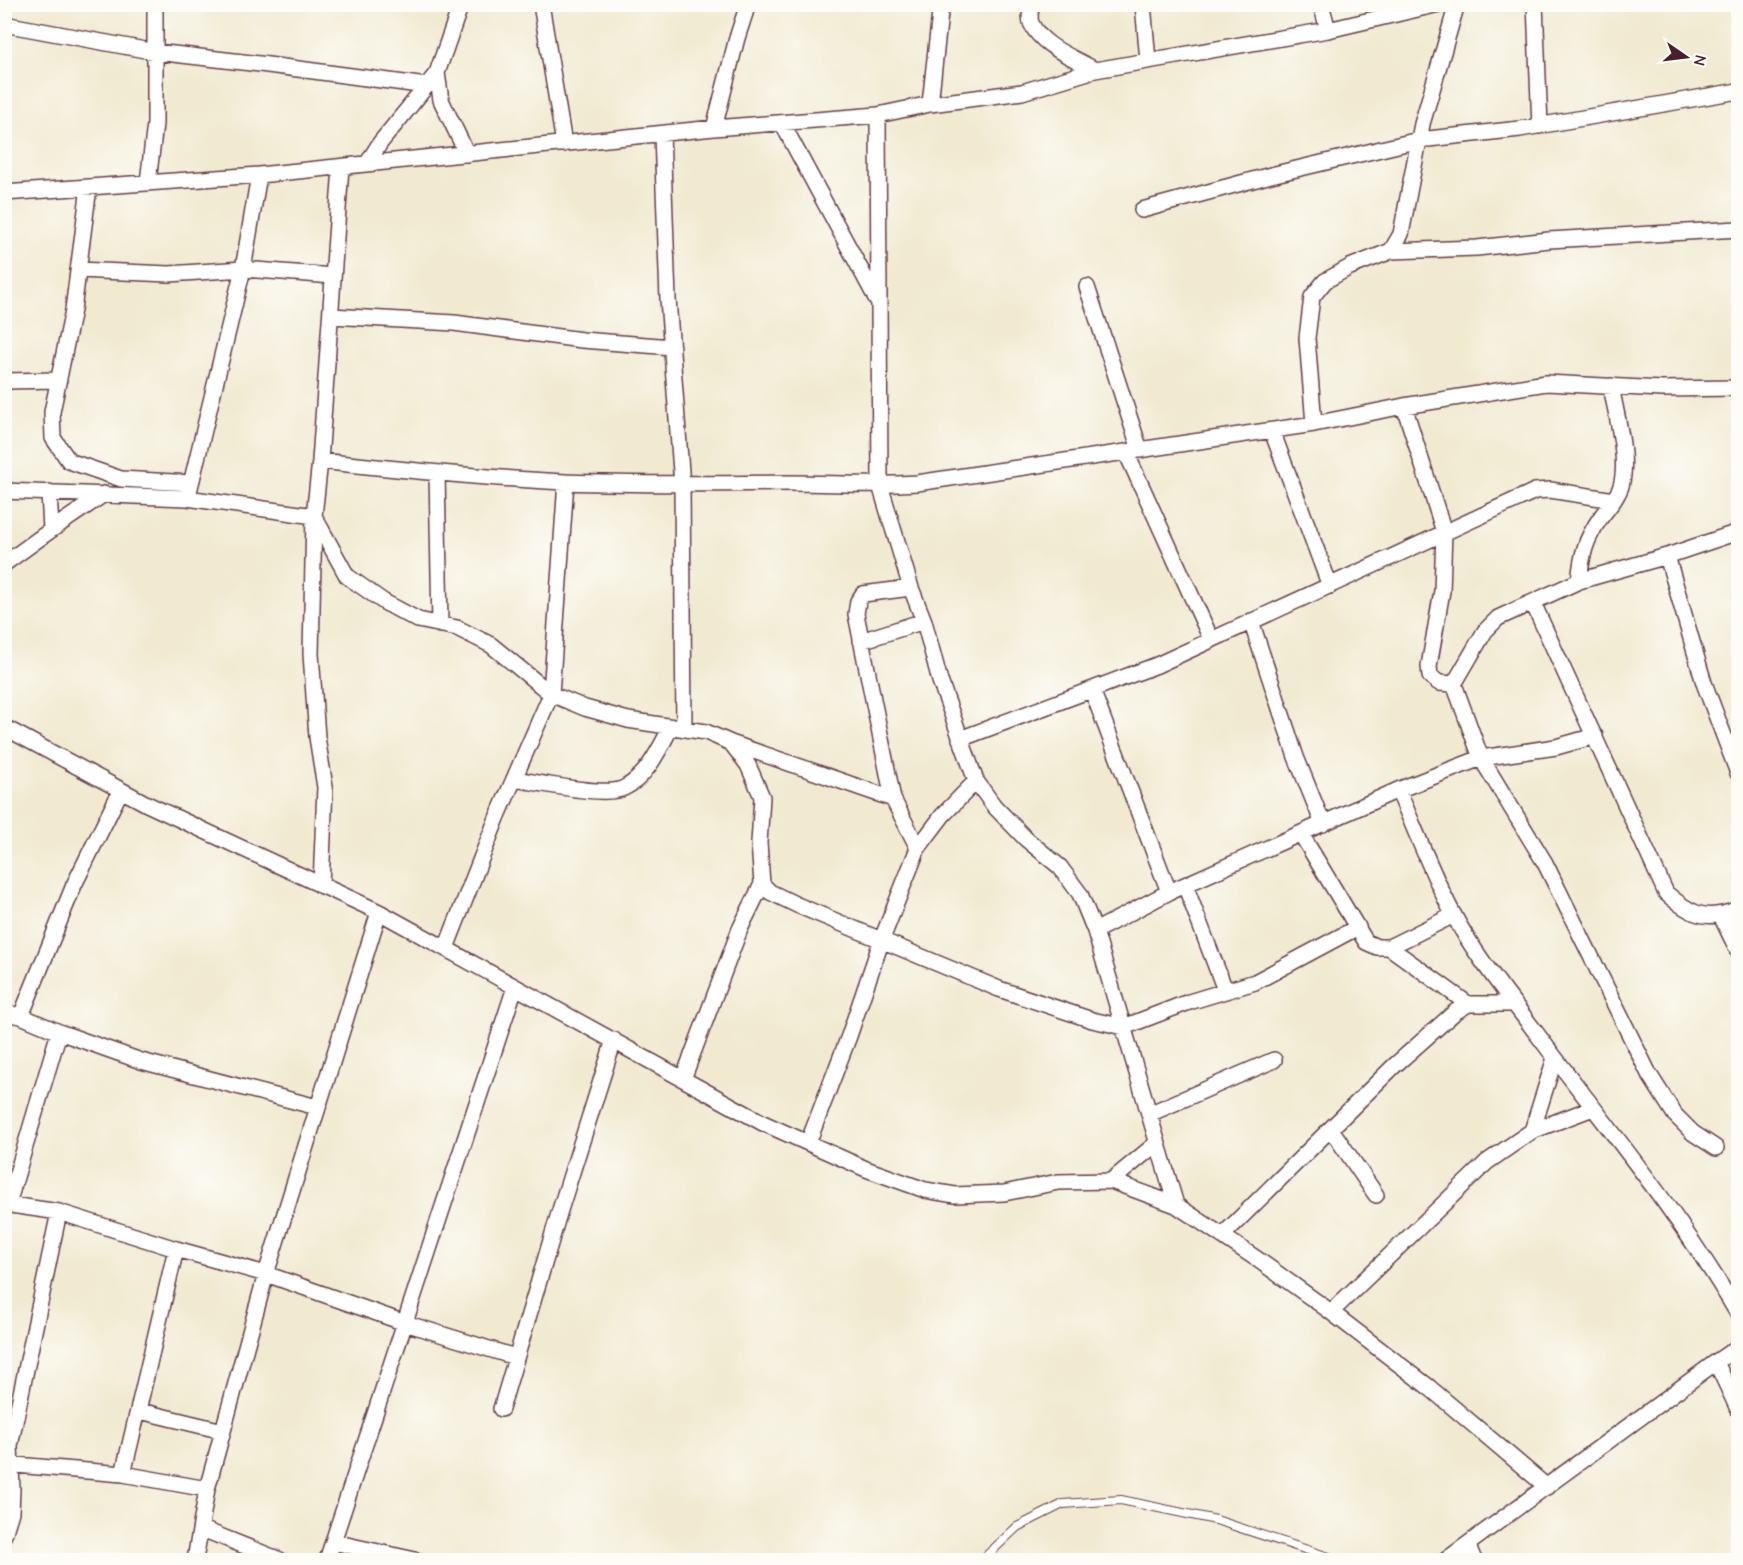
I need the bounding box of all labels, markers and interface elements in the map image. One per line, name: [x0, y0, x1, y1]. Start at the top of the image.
north arrow: [1656, 27, 1716, 87]
text: N: [1690, 53, 1710, 68]

